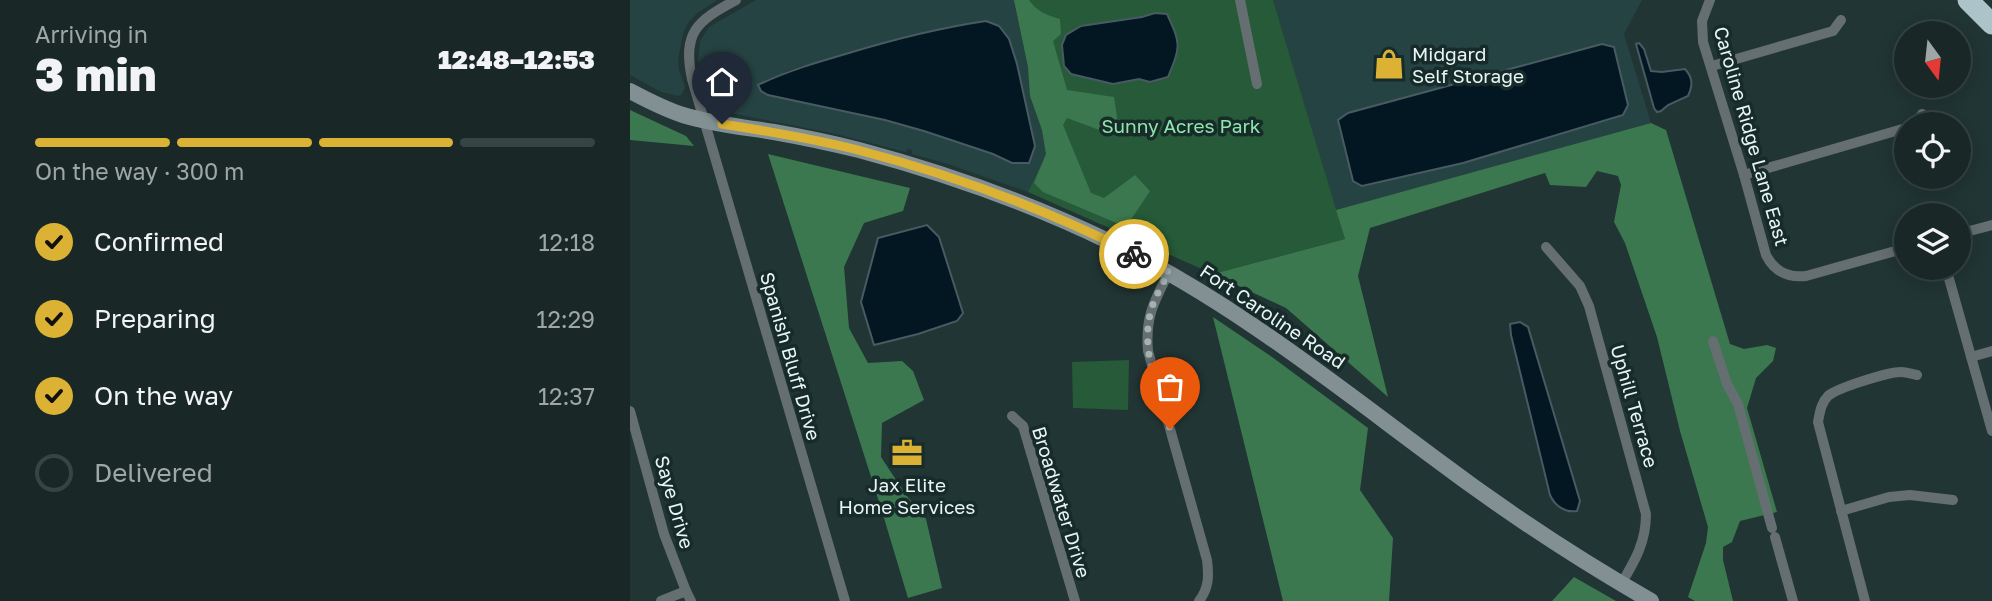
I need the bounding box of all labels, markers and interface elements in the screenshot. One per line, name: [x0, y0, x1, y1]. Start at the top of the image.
text: Arriving in: [35, 20, 148, 48]
north arrow: [1894, 21, 1970, 98]
map controls: [1894, 21, 1971, 280]
street label: Caroline Ridge Lane East: [1710, 24, 1794, 248]
place label: Midgard Self Storage: [1412, 42, 1524, 87]
text: 12:48–12:53: [438, 44, 595, 75]
text: 3 min: [35, 46, 157, 101]
shop icon: Midgard Self Storage: [1372, 47, 1406, 81]
pin: [692, 52, 752, 124]
icon: home: [703, 63, 741, 101]
button: locate: [1894, 112, 1971, 189]
park label: Sunny Acres Park: [1101, 114, 1261, 137]
text: On the way · 300 m: [35, 157, 244, 185]
button: layers: [1894, 203, 1971, 280]
courier: [1099, 219, 1169, 289]
icon: check: [35, 223, 73, 261]
text: Confirmed: [94, 226, 224, 257]
text: 12:18: [538, 228, 595, 256]
icon: bike: [1115, 235, 1153, 273]
street label: Fort Caroline Road: [1196, 259, 1350, 373]
street label: Spanish Bluff Drive: [756, 269, 826, 443]
icon: check: [35, 300, 73, 338]
text: Preparing: [94, 303, 216, 334]
text: 12:29: [536, 305, 595, 333]
street label: Uphill Terrace: [1606, 342, 1664, 470]
pin: [1140, 357, 1200, 429]
icon: bag: [1151, 368, 1189, 406]
icon: check: [35, 377, 73, 415]
text: On the way: [94, 380, 233, 411]
text: 12:37: [538, 382, 595, 410]
street label: Broadwater Drive: [1028, 423, 1096, 581]
office icon: Jax Elite Home Services: [890, 436, 924, 470]
street label: Saye Drive: [651, 453, 699, 551]
text: Delivered: [94, 457, 213, 488]
place label: Jax Elite Home Services: [839, 473, 975, 518]

